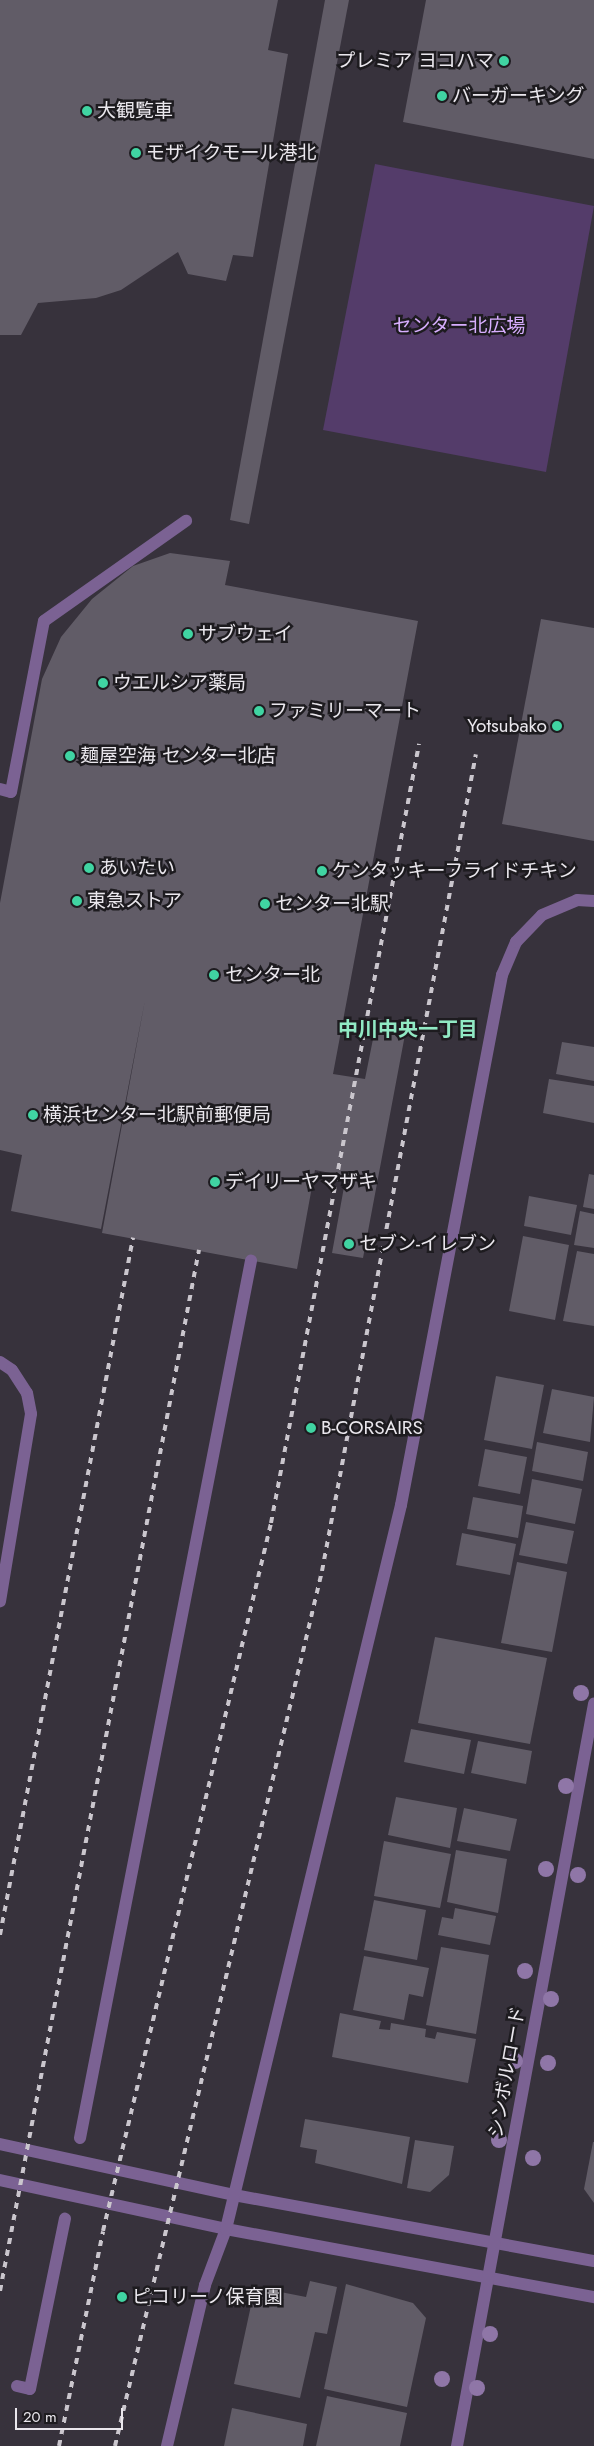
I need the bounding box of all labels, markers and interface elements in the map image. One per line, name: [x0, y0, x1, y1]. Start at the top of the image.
place label: プレミア ヨコハマ: [336, 50, 494, 72]
marker: プレミア ヨコハマ: [498, 55, 510, 67]
place label: バーガーキング: [452, 85, 585, 107]
marker: バーガーキング: [436, 90, 448, 102]
place label: 大観覧車: [97, 100, 173, 122]
marker: 大観覧車: [81, 105, 93, 117]
place label: モザイクモール港北: [146, 142, 317, 164]
marker: モザイクモール港北: [130, 147, 142, 159]
park label: センター北広場: [393, 315, 525, 337]
place label: サブウェイ: [198, 623, 293, 645]
marker: サブウェイ: [182, 628, 194, 640]
place label: ウエルシア薬局: [113, 672, 246, 694]
marker: ウエルシア薬局: [97, 677, 109, 689]
place label: ファミリーマート: [269, 700, 421, 722]
marker: ファミリーマート: [253, 705, 265, 717]
place label: Yotsubako: [467, 715, 547, 737]
marker: Yotsubako: [551, 720, 563, 732]
place label: 麺屋空海 センター北店: [80, 745, 276, 767]
marker: 麺屋空海 センター北店: [64, 750, 76, 762]
place label: あいたい: [99, 857, 175, 879]
place label: ケンタッキーフライドチキン: [332, 860, 579, 882]
marker: あいたい: [83, 862, 95, 874]
marker: ケンタッキーフライドチキン: [316, 865, 328, 877]
place label: 東急ストア: [87, 890, 182, 912]
place label: センター北駅: [275, 893, 389, 915]
marker: 東急ストア: [71, 895, 83, 907]
marker: センター北駅: [259, 898, 271, 910]
place label: センター北: [225, 964, 320, 986]
marker: センター北: [207, 968, 221, 982]
district label: 中川中央一丁目: [338, 1017, 478, 1041]
place label: 横浜センター北駅前郵便局: [43, 1104, 271, 1126]
marker: 横浜センター北駅前郵便局: [27, 1109, 39, 1121]
place label: デイリーヤマザキ: [225, 1171, 377, 1193]
marker: デイリーヤマザキ: [209, 1176, 221, 1188]
place label: セブン-イレブン: [359, 1233, 496, 1255]
marker: セブン-イレブン: [343, 1238, 355, 1250]
place label: B-CORSAIRS: [321, 1417, 423, 1439]
marker: B-CORSAIRS: [305, 1422, 317, 1434]
street label: シンボルロード: [484, 2005, 530, 2139]
place label: ピコリーノ保育園: [132, 2286, 284, 2308]
marker: ピコリーノ保育園: [116, 2291, 128, 2303]
scale bar: [18, 2398, 125, 2430]
text: 20 m: [23, 2406, 57, 2428]

